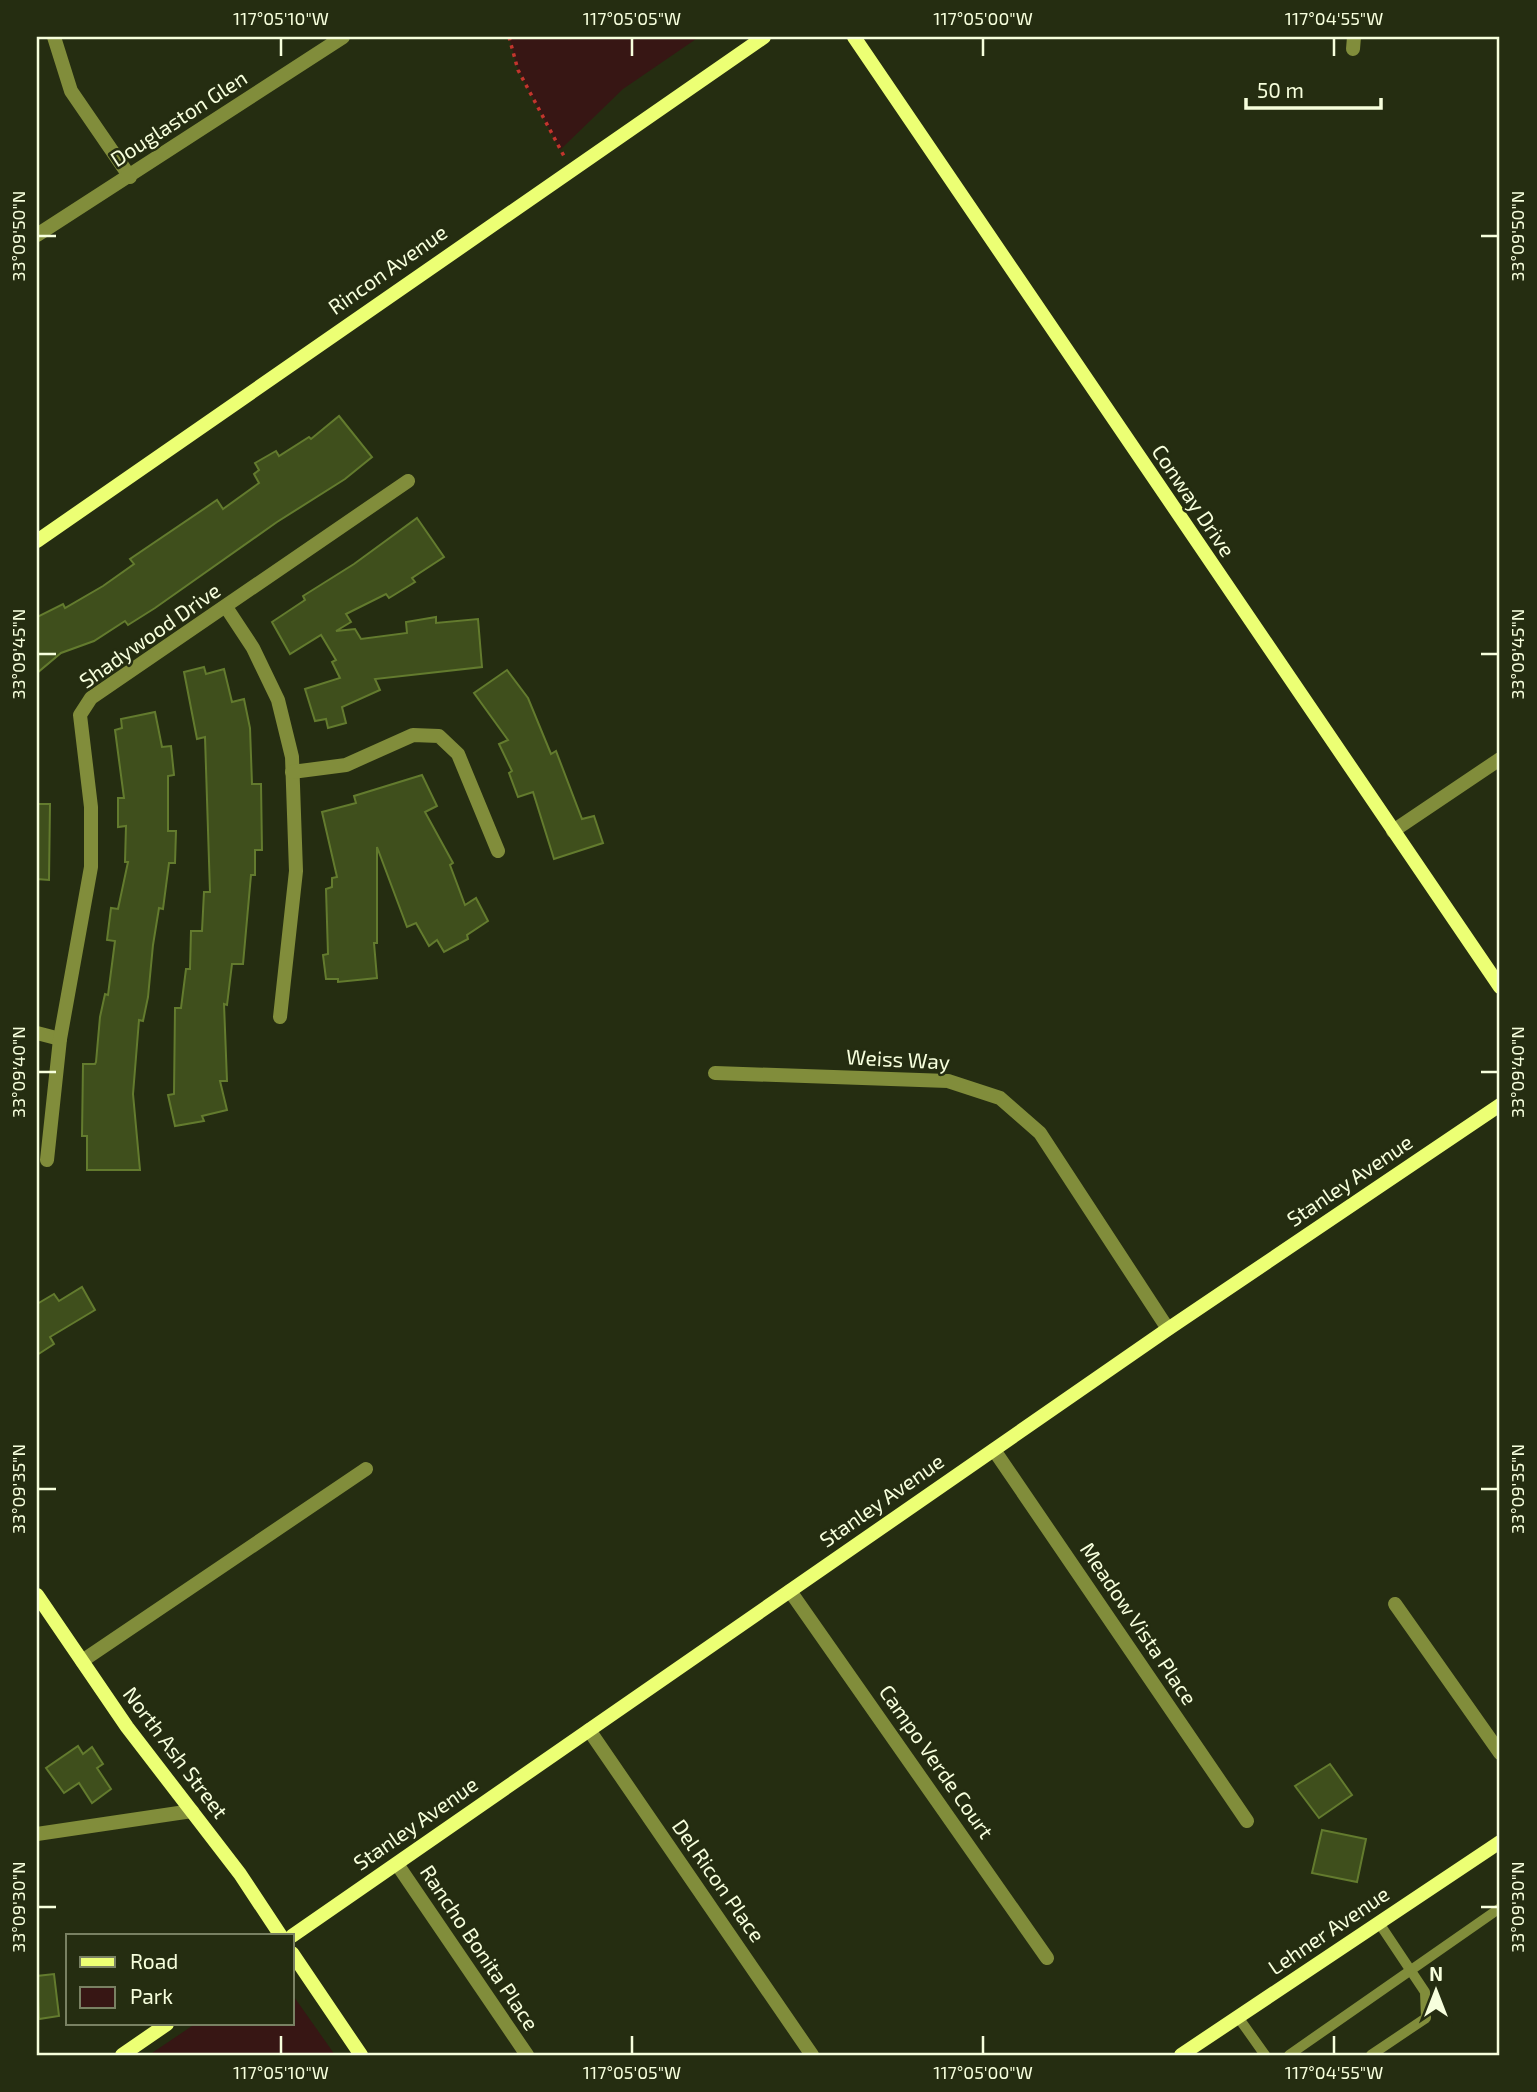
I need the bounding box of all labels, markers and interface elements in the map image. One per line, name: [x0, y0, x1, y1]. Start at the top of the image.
text: 117°05'10"W: [233, 7, 329, 29]
text: 117°05'05"W: [583, 7, 681, 29]
text: 117°05'00"W: [933, 7, 1033, 29]
text: 117°04'55"W: [1285, 7, 1383, 29]
street label: Douglaston Glen: [105, 64, 251, 171]
scale bar: [1246, 66, 1381, 110]
text: 50 m: [1257, 77, 1304, 102]
text: 33°09'50"N: [7, 190, 29, 282]
text: 33°09'50"N: [1506, 190, 1528, 282]
street label: Rincon Avenue: [323, 219, 451, 319]
street label: Conway Drive: [1148, 439, 1241, 561]
street label: Shadywood Drive: [74, 577, 224, 693]
text: 33°09'45"N: [7, 609, 29, 699]
text: 33°09'45"N: [1506, 609, 1528, 699]
text: 33°09'40"N: [7, 1026, 29, 1118]
text: 33°09'40"N: [1506, 1026, 1528, 1118]
street label: Weiss Way: [845, 1043, 951, 1074]
street label: Stanley Avenue: [1282, 1129, 1417, 1231]
text: 33°09'35"N: [7, 1444, 29, 1534]
text: 33°09'35"N: [1506, 1444, 1528, 1534]
street label: Stanley Avenue: [814, 1448, 948, 1552]
street label: Meadow Vista Place: [1076, 1537, 1203, 1709]
street label: Campo Verde Court: [875, 1679, 1000, 1843]
street label: North Ash Street: [119, 1681, 234, 1823]
street label: Stanley Avenue: [348, 1771, 482, 1875]
street label: Del Ricon Place: [668, 1814, 771, 1946]
street label: Rancho Bonita Place: [416, 1860, 545, 2035]
text: 33°09'30"N: [7, 1861, 29, 1953]
text: 33°09'30"N: [1506, 1861, 1528, 1953]
street label: Lehner Avenue: [1263, 1880, 1393, 1979]
legend: [66, 1934, 294, 2025]
text: Road: [130, 1948, 178, 1973]
north arrow: [1400, 1955, 1470, 2025]
text: N: [1429, 1962, 1443, 1985]
text: Park: [130, 1983, 173, 2008]
text: 117°05'10"W: [233, 2061, 329, 2083]
text: 117°05'05"W: [583, 2061, 681, 2083]
text: 117°05'00"W: [933, 2061, 1033, 2083]
text: 117°04'55"W: [1285, 2061, 1383, 2083]

